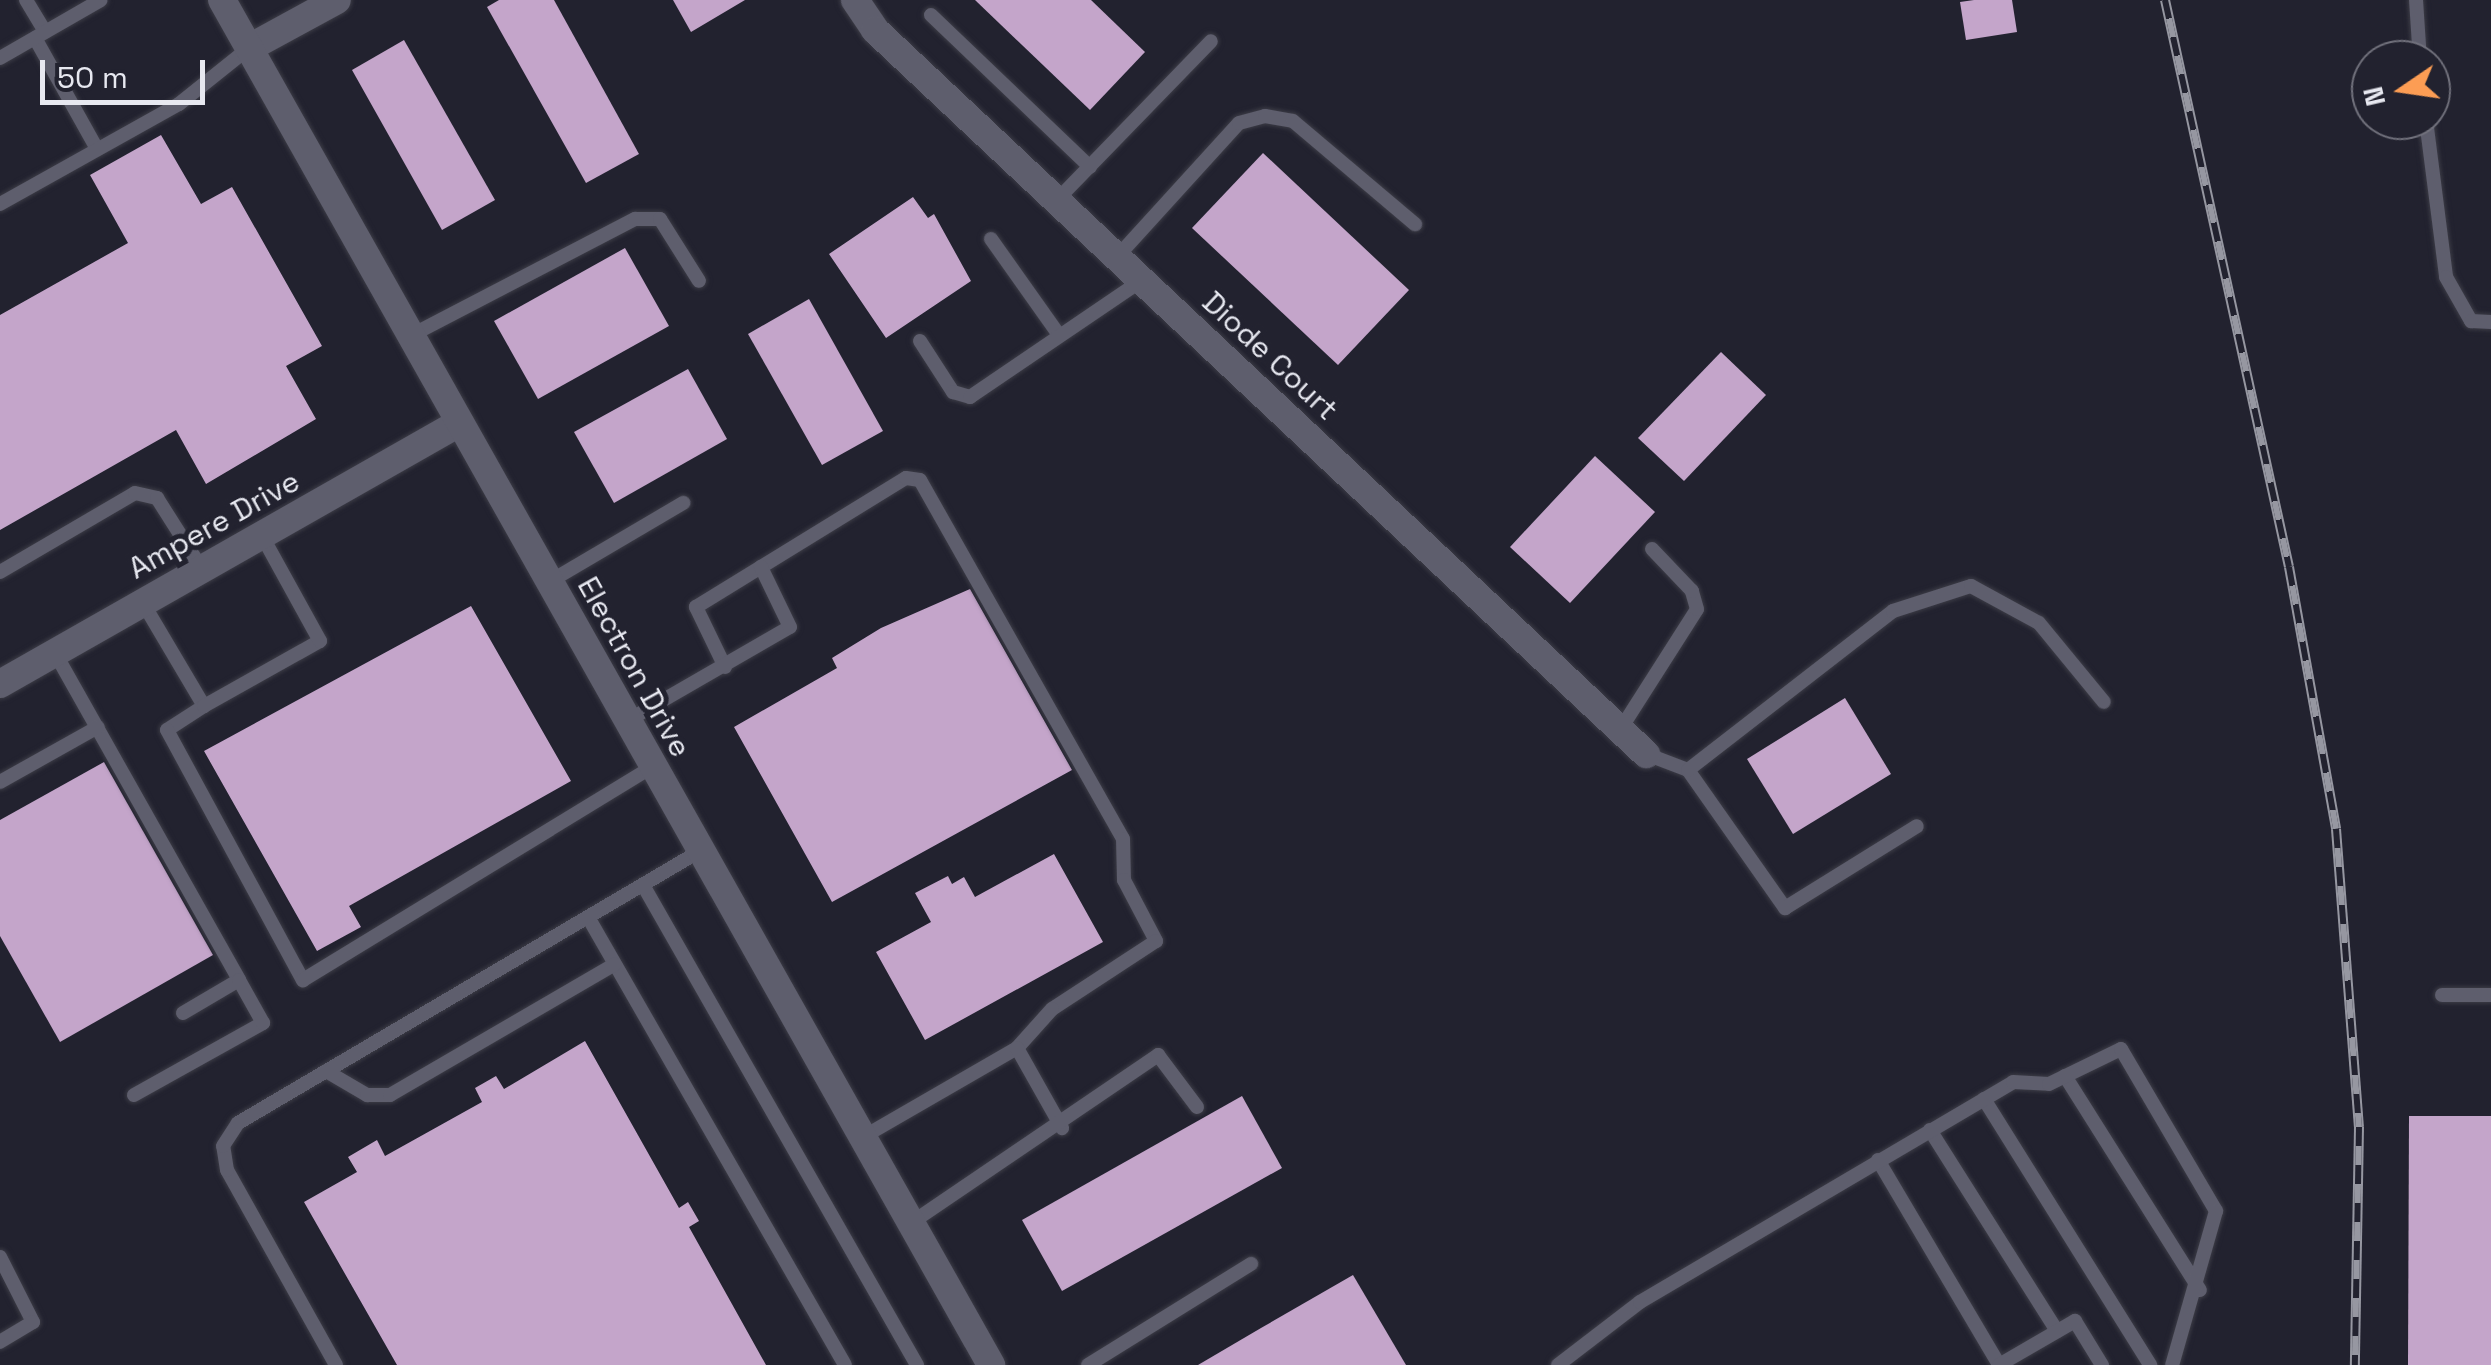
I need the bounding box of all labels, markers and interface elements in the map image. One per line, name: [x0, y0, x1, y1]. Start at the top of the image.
scale bar: [45, 40, 210, 102]
north arrow: [2351, 40, 2451, 140]
text: 50 m: [57, 58, 128, 97]
text: N: [2354, 83, 2393, 109]
street label: Diode Court: [1195, 284, 1345, 428]
street label: Ampere Drive: [122, 463, 306, 587]
street label: Electron Drive: [570, 571, 698, 763]

